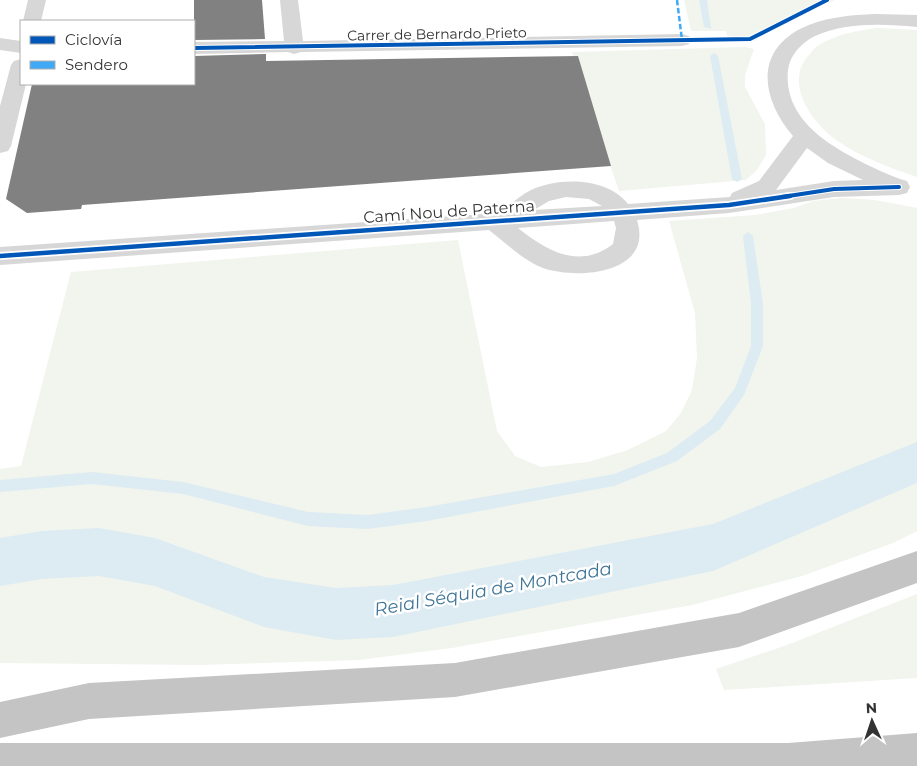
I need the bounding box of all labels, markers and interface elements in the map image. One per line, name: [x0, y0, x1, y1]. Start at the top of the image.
legend: [20, 20, 195, 85]
street label: Carrer de Bernardo Prieto: [347, 23, 527, 45]
text: Ciclovía: [65, 30, 122, 49]
text: Sendero: [65, 55, 128, 74]
street label: Camí Nou de Paterna: [363, 196, 535, 227]
water label: Reial Séquia de Montcada: [373, 557, 613, 621]
north arrow: [847, 696, 897, 746]
text: N: [865, 699, 877, 717]

